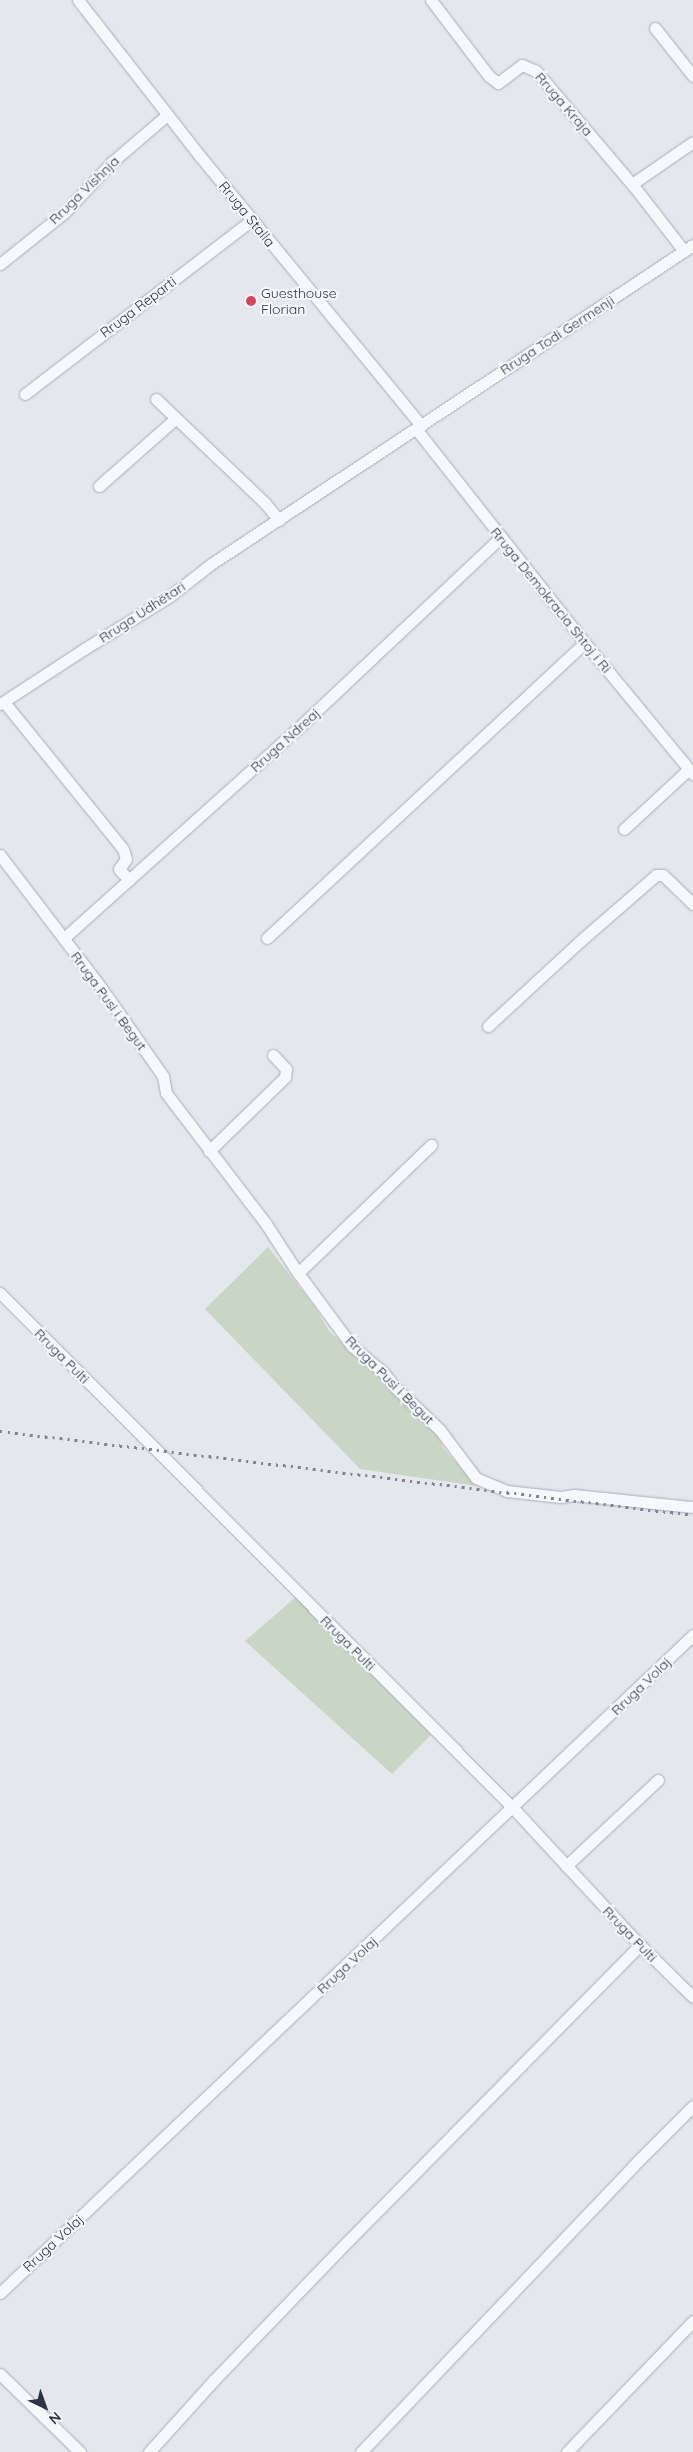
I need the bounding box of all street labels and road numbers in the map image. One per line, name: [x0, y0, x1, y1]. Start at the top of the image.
street label: Rruga Kraja: [532, 69, 596, 139]
street label: Rruga Vishnja: [46, 152, 122, 228]
street label: Rruga Stalla: [215, 178, 279, 250]
street label: Rruga Reparti: [97, 273, 179, 341]
street label: Rruga Todi Germenji: [497, 292, 617, 378]
street label: Rruga Demokracia Shtoj i Ri: [487, 524, 615, 676]
street label: Rruga Udhëtari: [96, 578, 188, 646]
street label: Rruga Ndreaj: [247, 704, 323, 776]
street label: Rruga Pusi i Begut: [67, 948, 151, 1054]
street label: Rruga Pulti: [31, 1325, 93, 1387]
street label: Rruga Pusi i Begut: [342, 1332, 438, 1428]
street label: Rruga Pulti: [317, 1612, 379, 1674]
street label: Rruga Volaj: [608, 1653, 674, 1719]
street label: Rruga Pulti: [599, 1903, 661, 1965]
street label: Rruga Volaj: [313, 1933, 381, 1997]
street label: Rruga Volaj: [19, 2211, 87, 2275]

